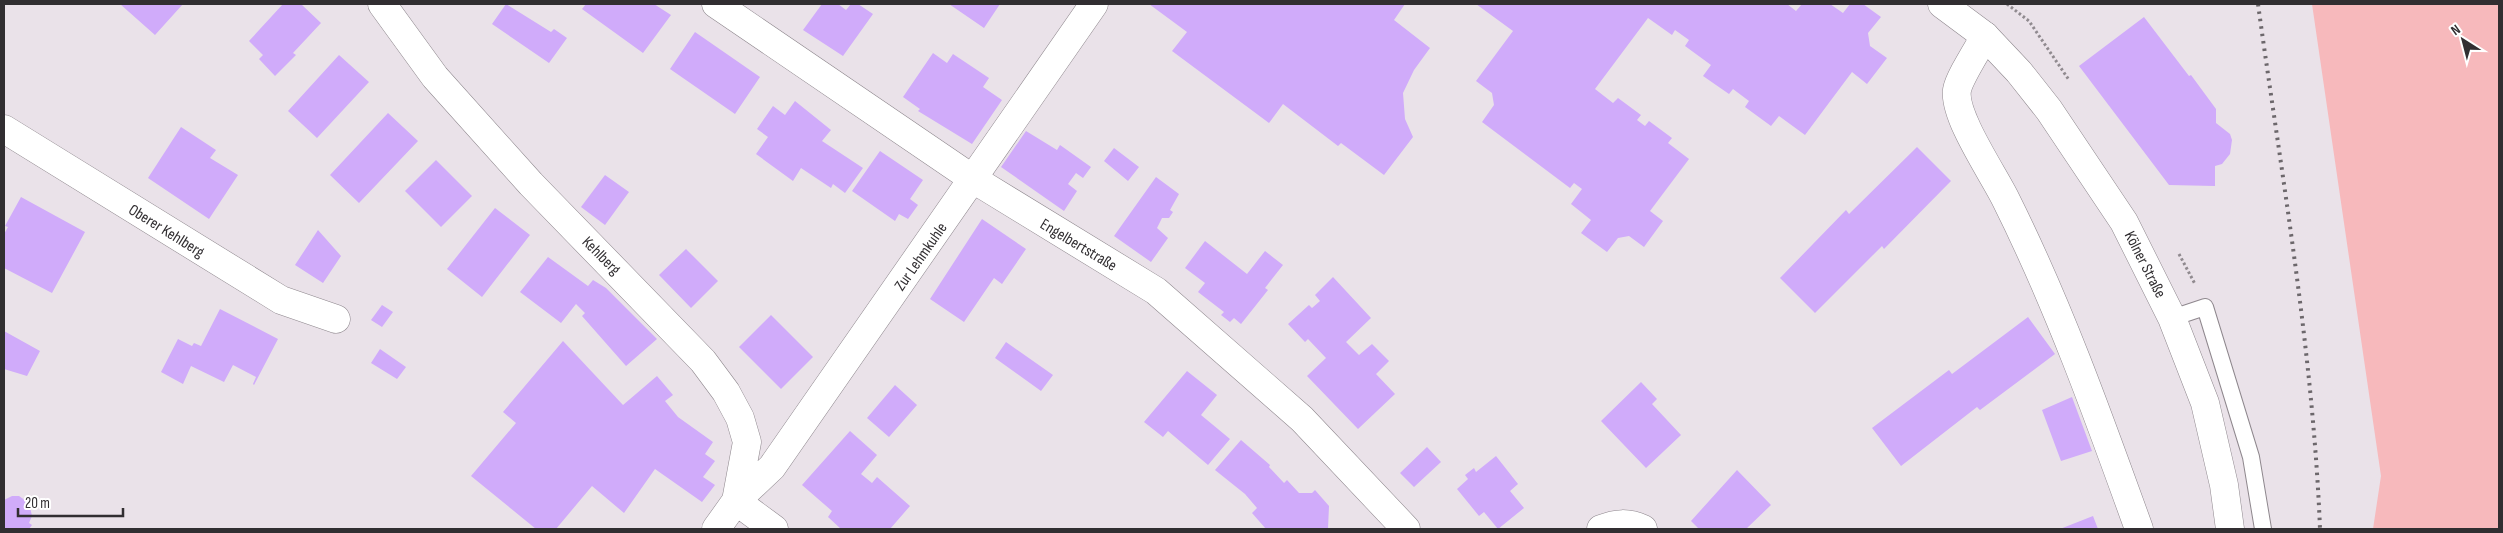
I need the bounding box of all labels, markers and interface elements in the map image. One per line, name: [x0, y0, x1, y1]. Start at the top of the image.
north arrow: [2438, 15, 2488, 65]
text: N: [2448, 21, 2464, 39]
street label: Oberer Kehlberg: [125, 201, 208, 262]
street label: Engelbertstraße: [1036, 215, 1120, 276]
street label: Zur Lehmkuhle: [891, 219, 952, 295]
street label: Kölner Straße: [2120, 228, 2170, 301]
street label: Kehlberg: [578, 233, 624, 279]
scale bar: [18, 486, 122, 518]
text: 20 m: [25, 494, 50, 513]

